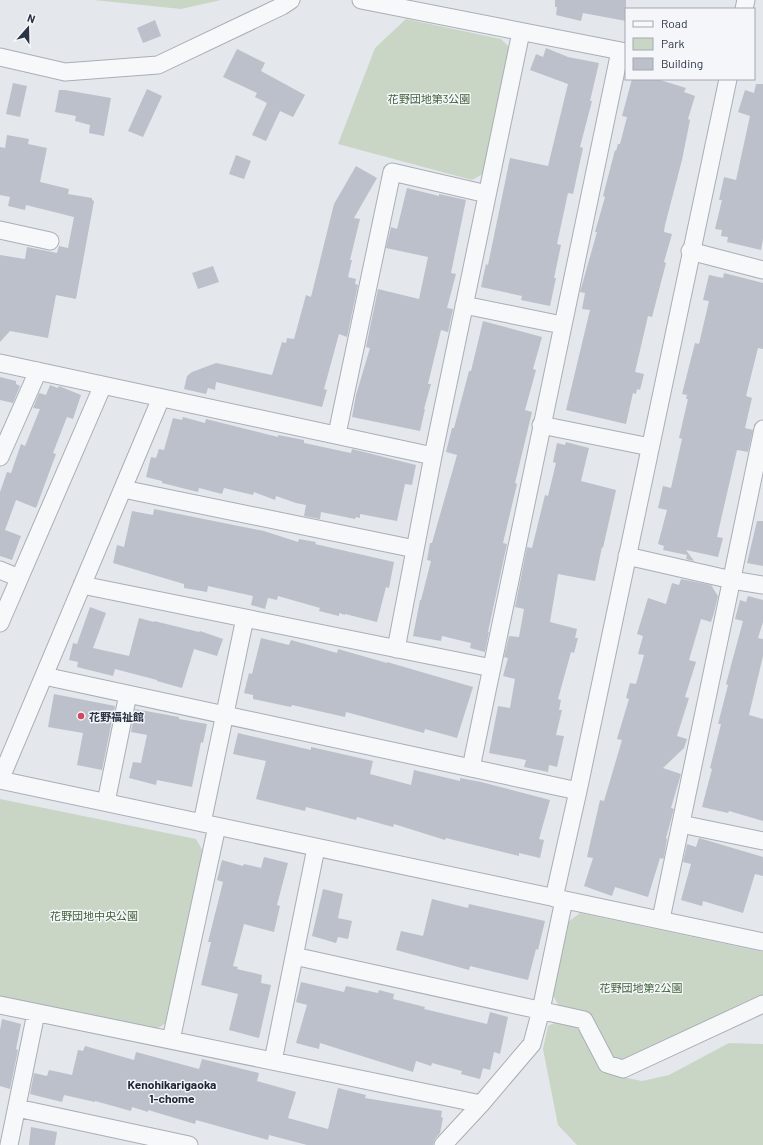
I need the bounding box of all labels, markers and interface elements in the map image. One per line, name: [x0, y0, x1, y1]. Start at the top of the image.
north arrow: [8, 8, 48, 48]
legend: [625, 8, 755, 80]
text: N: [26, 11, 37, 25]
text: Road: [661, 16, 688, 30]
text: Park: [661, 36, 685, 50]
text: Building: [661, 56, 703, 70]
park label: 花野団地第3公園: [388, 92, 470, 105]
place label: 花野福祉館: [89, 710, 144, 723]
marker: 花野福祉館: [76, 711, 86, 721]
park label: 花野団地中央公園: [50, 909, 138, 922]
park label: 花野団地第2公園: [600, 981, 682, 994]
district label: Kenohikarigaoka 1-chome: [128, 1077, 216, 1105]

